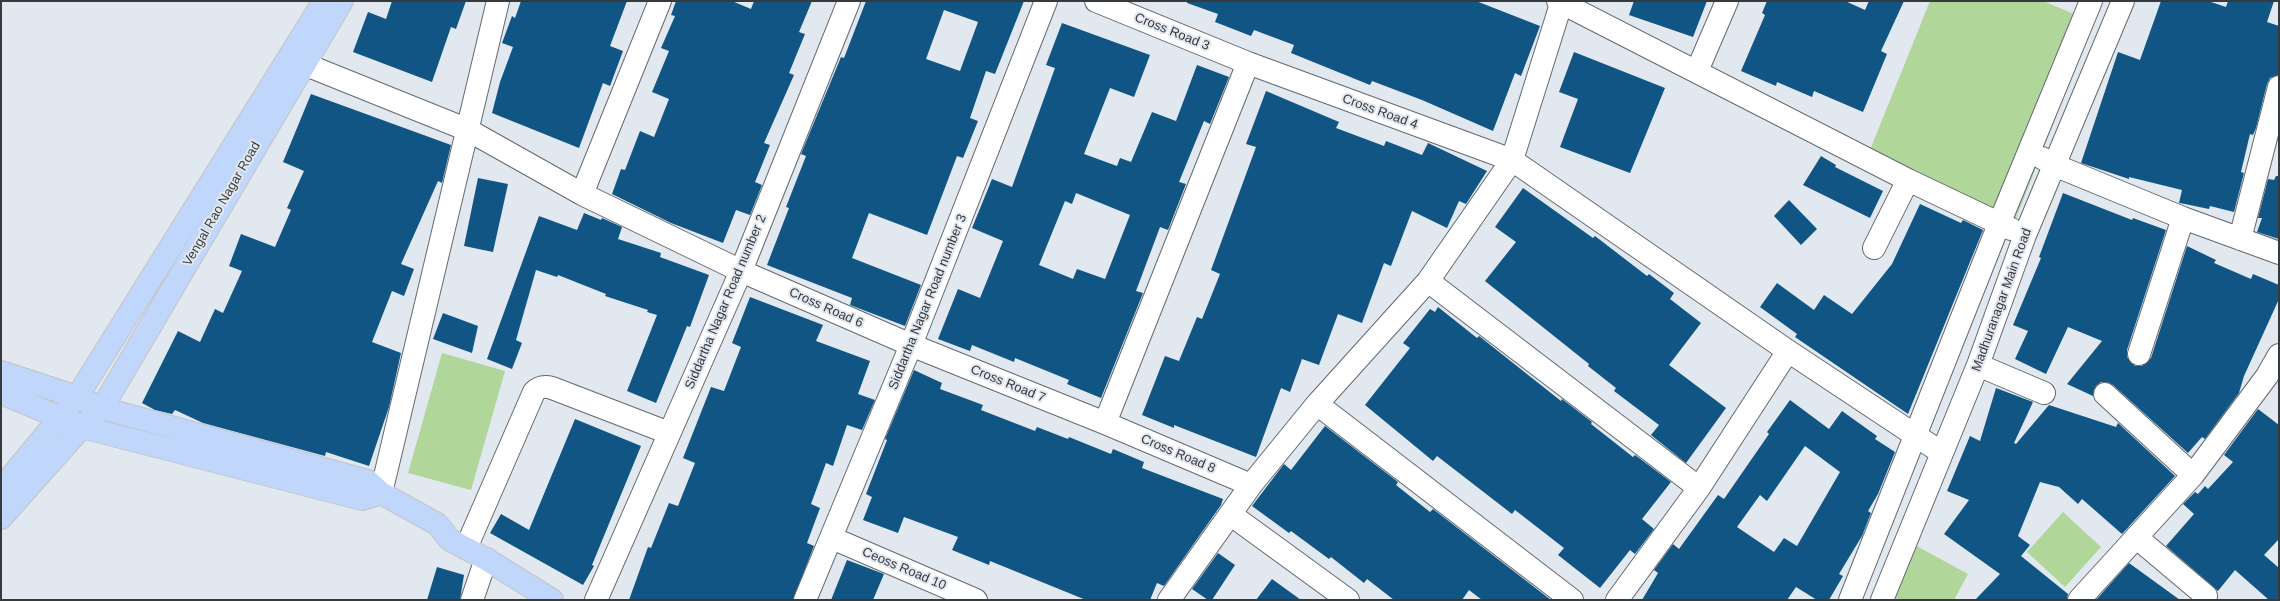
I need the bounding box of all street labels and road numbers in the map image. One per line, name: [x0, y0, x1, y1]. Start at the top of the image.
street label: Cross Road 3: [1132, 10, 1212, 54]
street label: Cross Road 4: [1340, 91, 1420, 133]
street label: Vengal Rao Nagar Road: [180, 139, 264, 269]
street label: Siddartha Nagar Road number 2: [682, 212, 770, 392]
street label: Siddartha Nagar Road number 3: [886, 212, 970, 392]
street label: Madhuranagar Main Road: [1969, 226, 2035, 374]
street label: Cross Road 6: [787, 285, 865, 331]
street label: Cross Road 7: [968, 362, 1048, 406]
street label: Cross Road 8: [1138, 431, 1218, 477]
street label: Ceoss Road 10: [860, 544, 948, 594]

